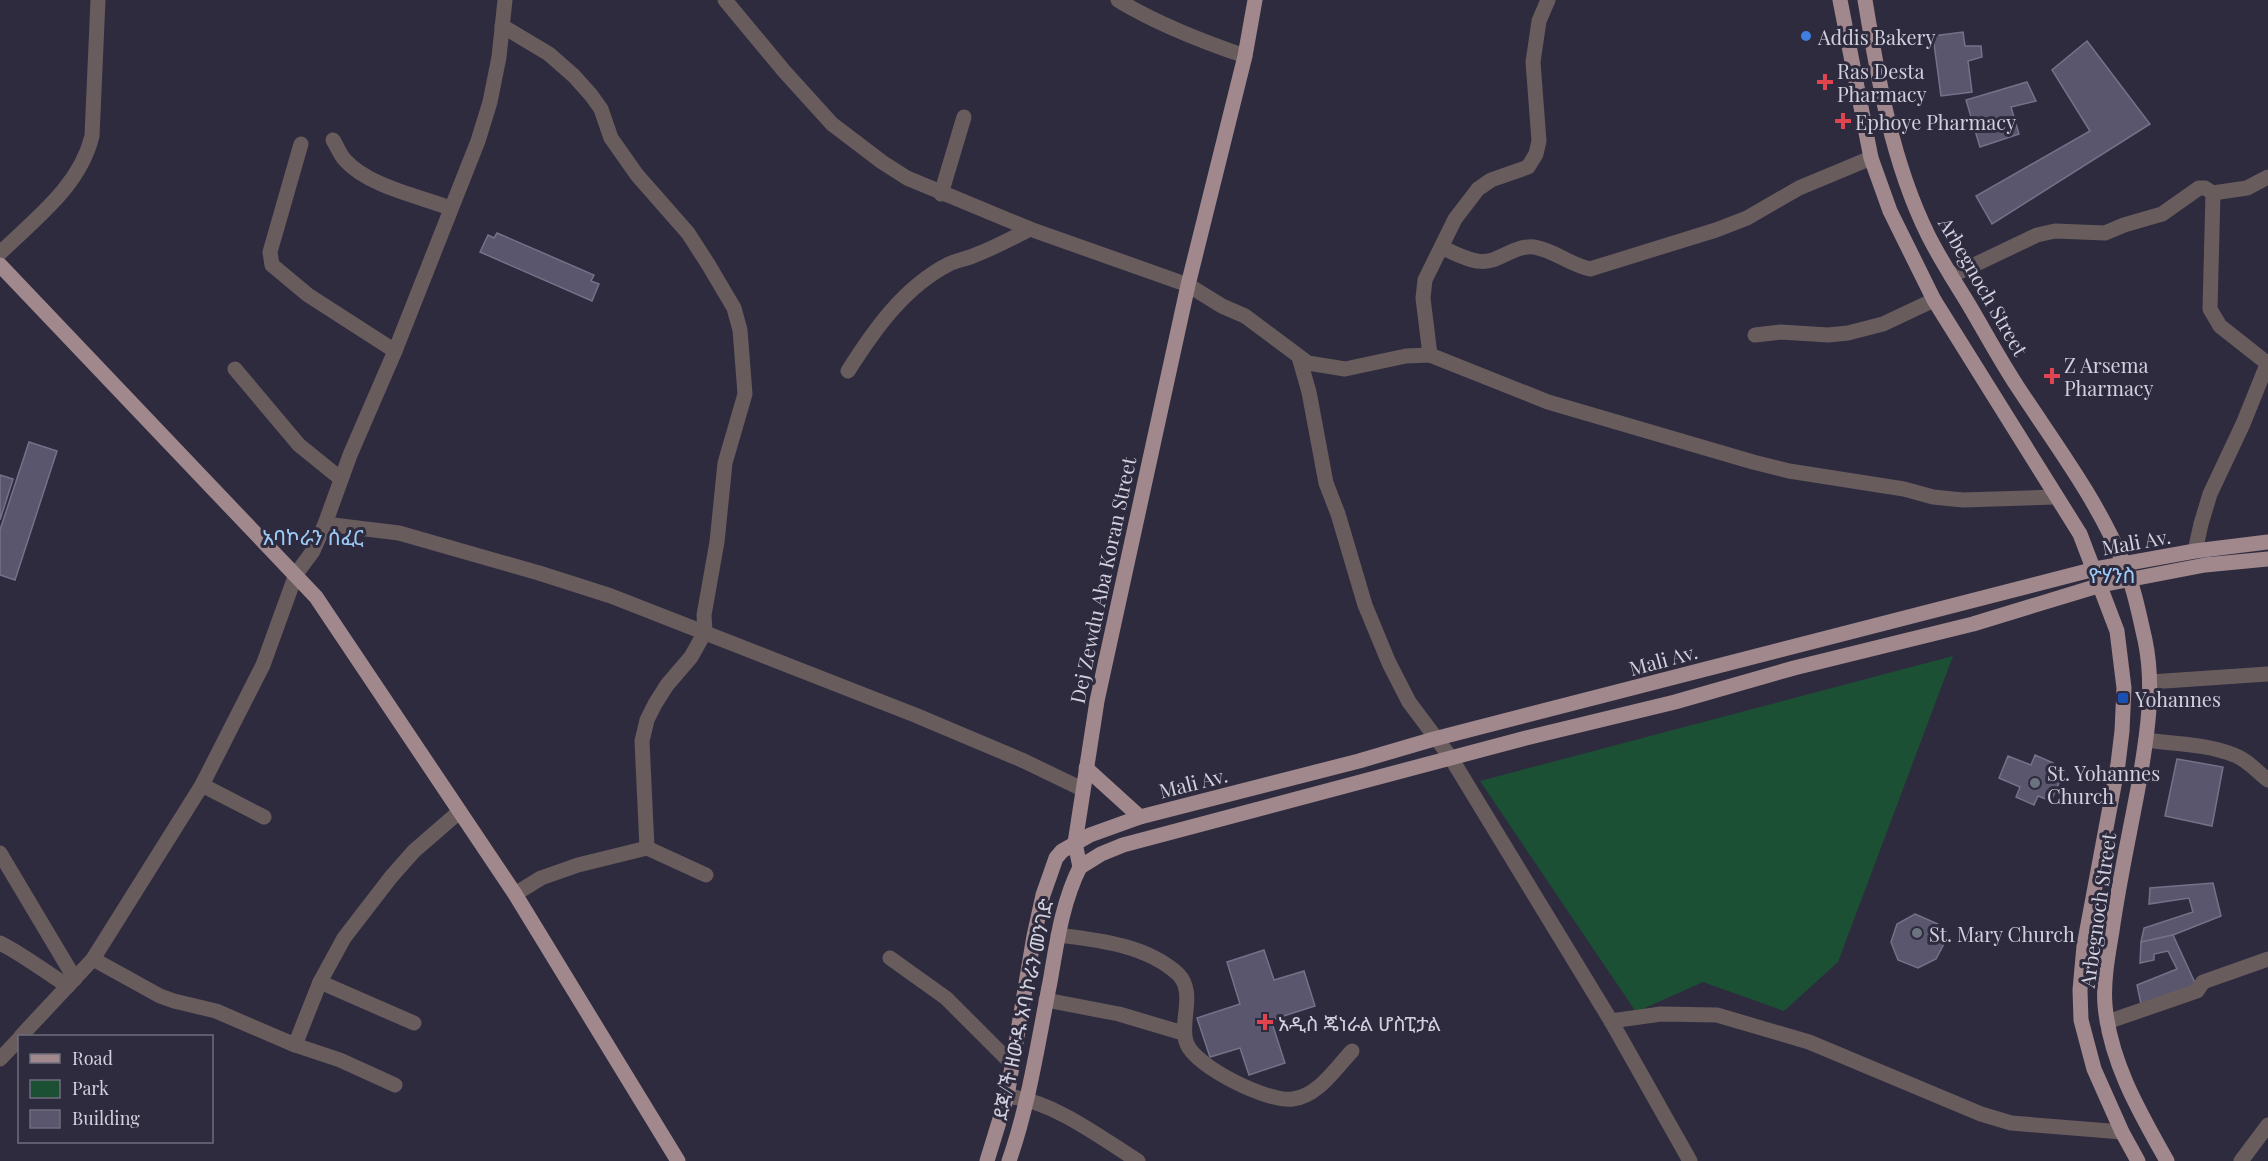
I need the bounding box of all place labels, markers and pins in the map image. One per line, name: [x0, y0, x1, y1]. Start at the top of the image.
place label: Addis Bakery: [1817, 23, 1936, 50]
marker: Addis Bakery: [1799, 29, 1813, 43]
place label: Ras Desta Pharmacy: [1837, 57, 1927, 107]
marker: Ras Desta Pharmacy: [1818, 75, 1832, 89]
place label: Ephoye Pharmacy: [1855, 108, 2016, 135]
marker: Ephoye Pharmacy: [1836, 114, 1850, 128]
place label: Z Arsema Pharmacy: [2064, 351, 2154, 401]
marker: Z Arsema Pharmacy: [2045, 369, 2059, 383]
place label: Yohannes: [2134, 685, 2221, 712]
marker: Yohannes: [2116, 691, 2130, 705]
place label: St. Yohannes Church: [2047, 759, 2160, 809]
marker: St. Yohannes Church: [2028, 776, 2042, 790]
place label: St. Mary Church: [1929, 920, 2075, 947]
marker: St. Mary Church: [1910, 926, 1924, 940]
place label: አዲስ ጄነራል ሆስፒታል: [1278, 1009, 1441, 1036]
marker: አዲስ ጄነራል ሆስፒታል: [1256, 1013, 1274, 1031]

